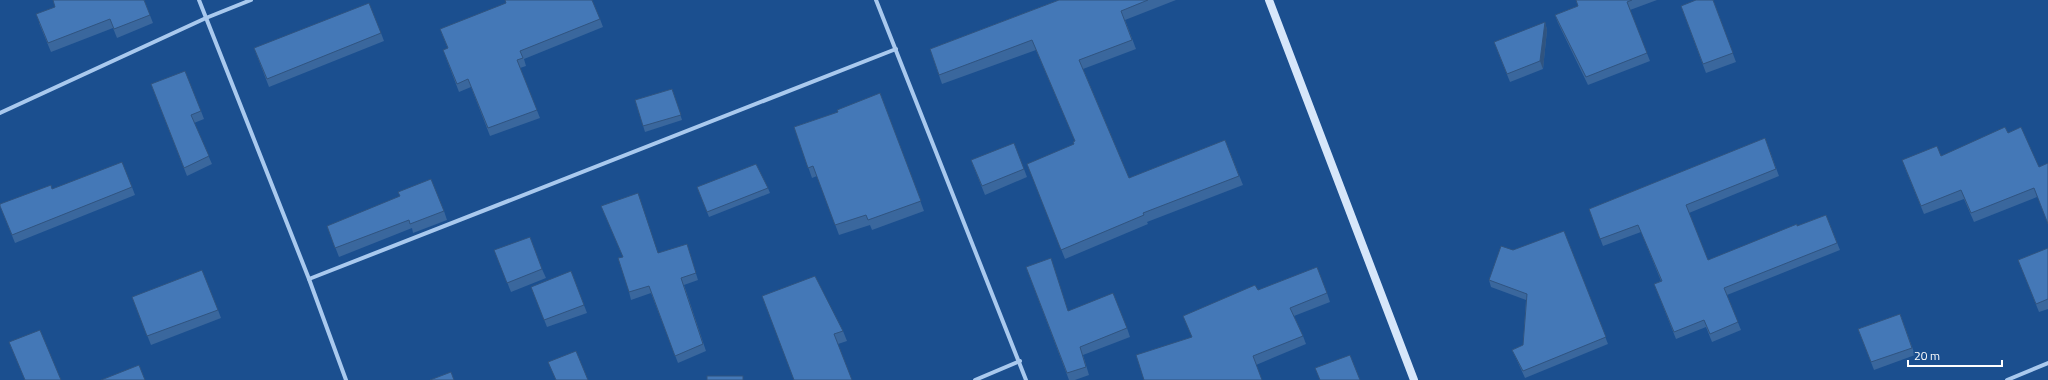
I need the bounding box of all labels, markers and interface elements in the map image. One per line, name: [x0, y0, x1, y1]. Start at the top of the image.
scale bar: [1908, 342, 2002, 368]
text: 20 m: [1914, 346, 1940, 365]

